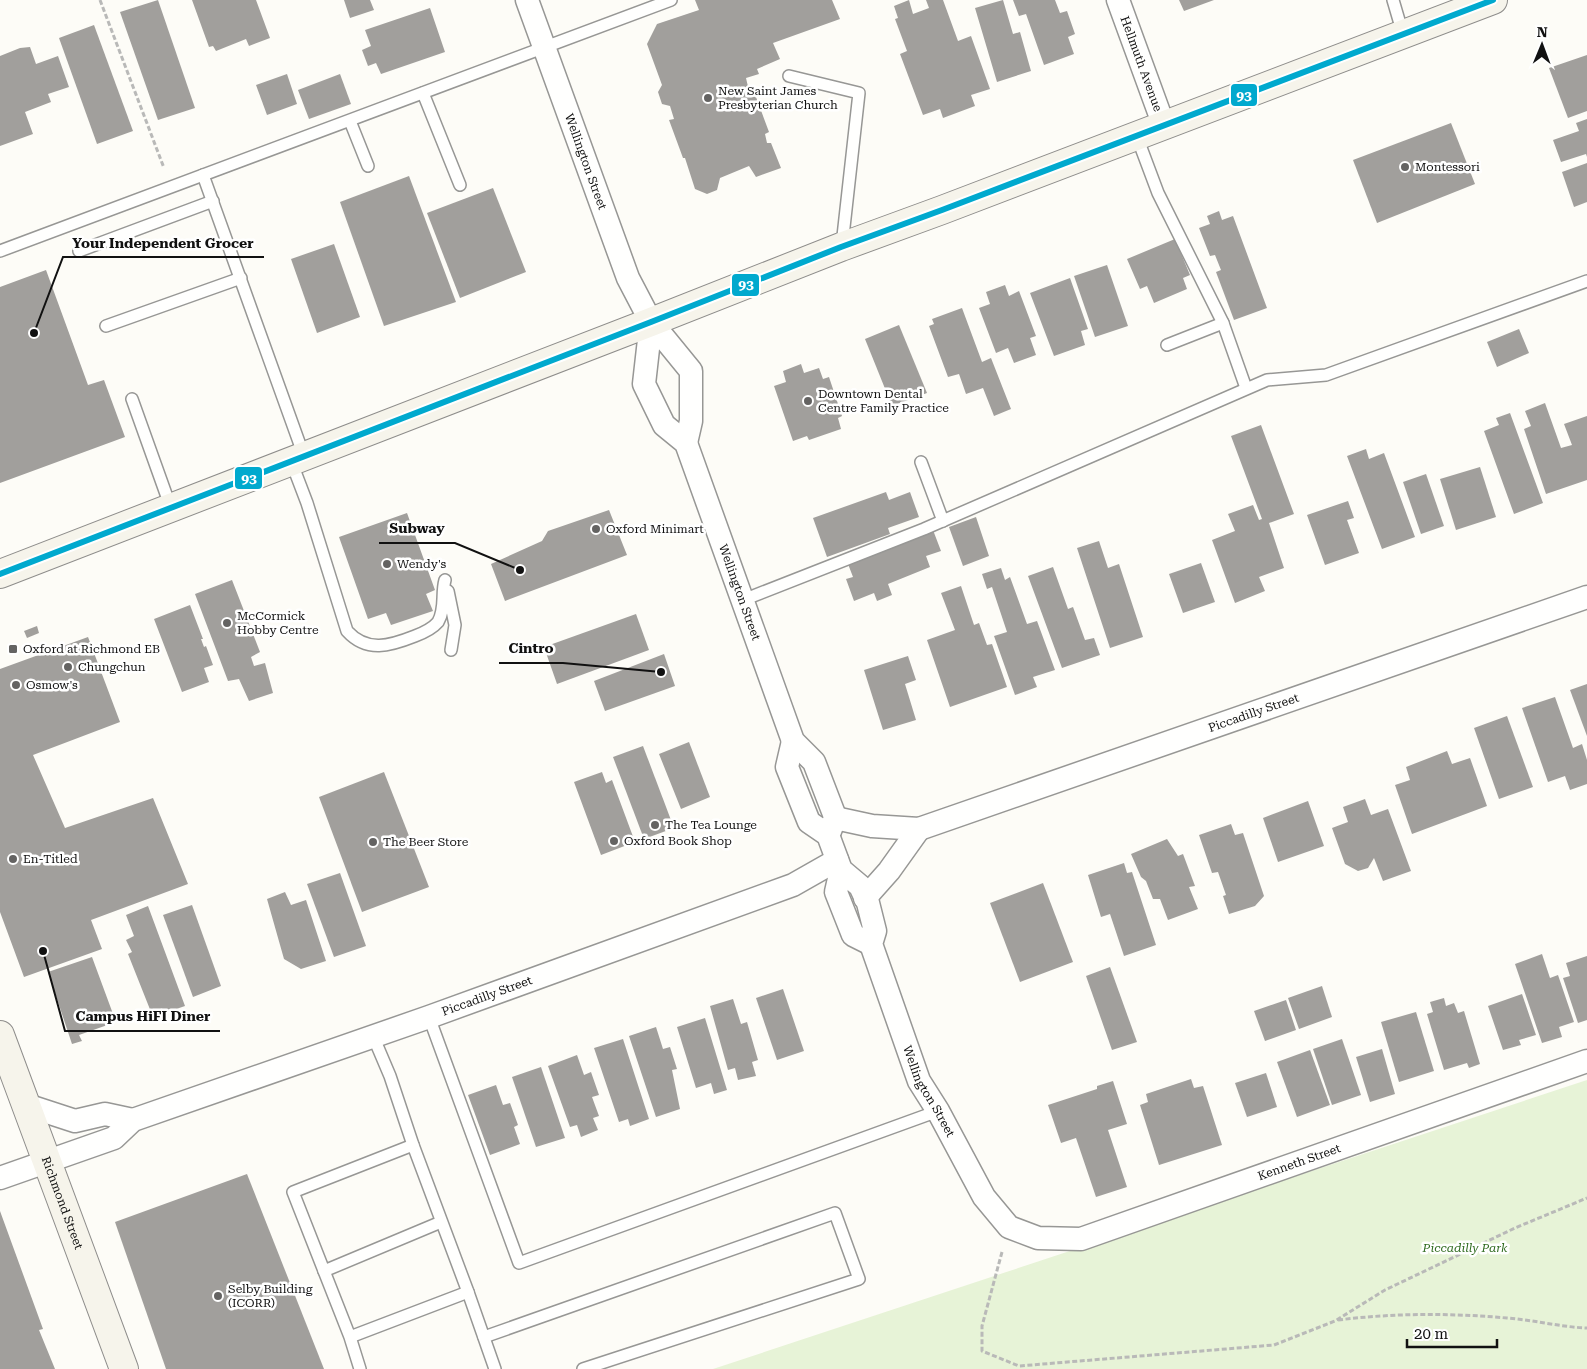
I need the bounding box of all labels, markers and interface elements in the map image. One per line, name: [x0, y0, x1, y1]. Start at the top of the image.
street label: Hellmuth Avenue: [1118, 14, 1165, 114]
north arrow: [1517, 20, 1567, 70]
text: N: [1537, 24, 1548, 40]
line badge: 93: [1230, 83, 1258, 107]
place label: New Saint James Presbyterian Church: [718, 84, 838, 112]
text: 93: [1236, 87, 1252, 103]
marker: New Saint James Presbyterian Church: [702, 92, 714, 104]
street label: Wellington Street: [562, 112, 610, 212]
place label: Montessori: [1415, 160, 1480, 174]
marker: Montessori: [1399, 161, 1411, 173]
callout: Your Independent Grocer: [63, 228, 264, 257]
text: Your Independent Grocer: [72, 235, 254, 251]
line badge: 93: [731, 273, 760, 297]
text: 93: [738, 276, 754, 292]
place label: Downtown Dental Centre Family Practice: [818, 387, 949, 415]
marker: Downtown Dental Centre Family Practice: [802, 395, 814, 407]
line badge: 93: [234, 466, 263, 490]
text: 93: [241, 470, 257, 486]
callout: Subway: [379, 514, 455, 543]
text: Subway: [389, 520, 445, 536]
place label: Oxford Minimart: [606, 522, 704, 536]
marker: Oxford Minimart: [590, 523, 602, 535]
street label: Wellington Street: [716, 542, 763, 643]
place label: Wendy's: [397, 557, 447, 571]
marker: Wendy's: [381, 558, 393, 570]
place label: McCormick Hobby Centre: [237, 609, 319, 637]
marker: McCormick Hobby Centre: [221, 617, 233, 629]
callout: Cintro: [499, 634, 563, 663]
text: Cintro: [509, 640, 553, 656]
place label: Oxford at Richmond EB: [23, 642, 160, 656]
marker: Oxford at Richmond EB: [7, 643, 19, 655]
place label: Chungchun: [78, 660, 146, 674]
marker: Chungchun: [62, 661, 74, 673]
place label: Osmow's: [26, 678, 78, 692]
marker: Osmow's: [10, 679, 22, 691]
street label: Piccadilly Street: [1206, 690, 1301, 735]
place label: The Tea Lounge: [665, 818, 757, 832]
marker: The Tea Lounge: [649, 819, 661, 831]
place label: Oxford Book Shop: [624, 834, 732, 848]
place label: The Beer Store: [383, 835, 469, 849]
marker: Oxford Book Shop: [608, 835, 620, 847]
marker: The Beer Store: [367, 836, 379, 848]
place label: En-Titled: [23, 852, 78, 866]
marker: En-Titled: [7, 853, 19, 865]
street label: Piccadilly Street: [440, 973, 534, 1019]
callout: Campus HiFI Diner: [65, 1002, 220, 1031]
text: Campus HiFI Diner: [76, 1008, 211, 1024]
street label: Wellington Street: [900, 1044, 958, 1140]
street label: Kenneth Street: [1256, 1141, 1343, 1183]
street label: Richmond Street: [39, 1154, 86, 1252]
park label: Piccadilly Park: [1421, 1241, 1508, 1255]
place label: Selby Building (ICORR): [228, 1282, 313, 1310]
marker: Selby Building (ICORR): [212, 1290, 224, 1302]
scale bar: [1407, 1316, 1497, 1348]
text: 20 m: [1414, 1325, 1449, 1343]

